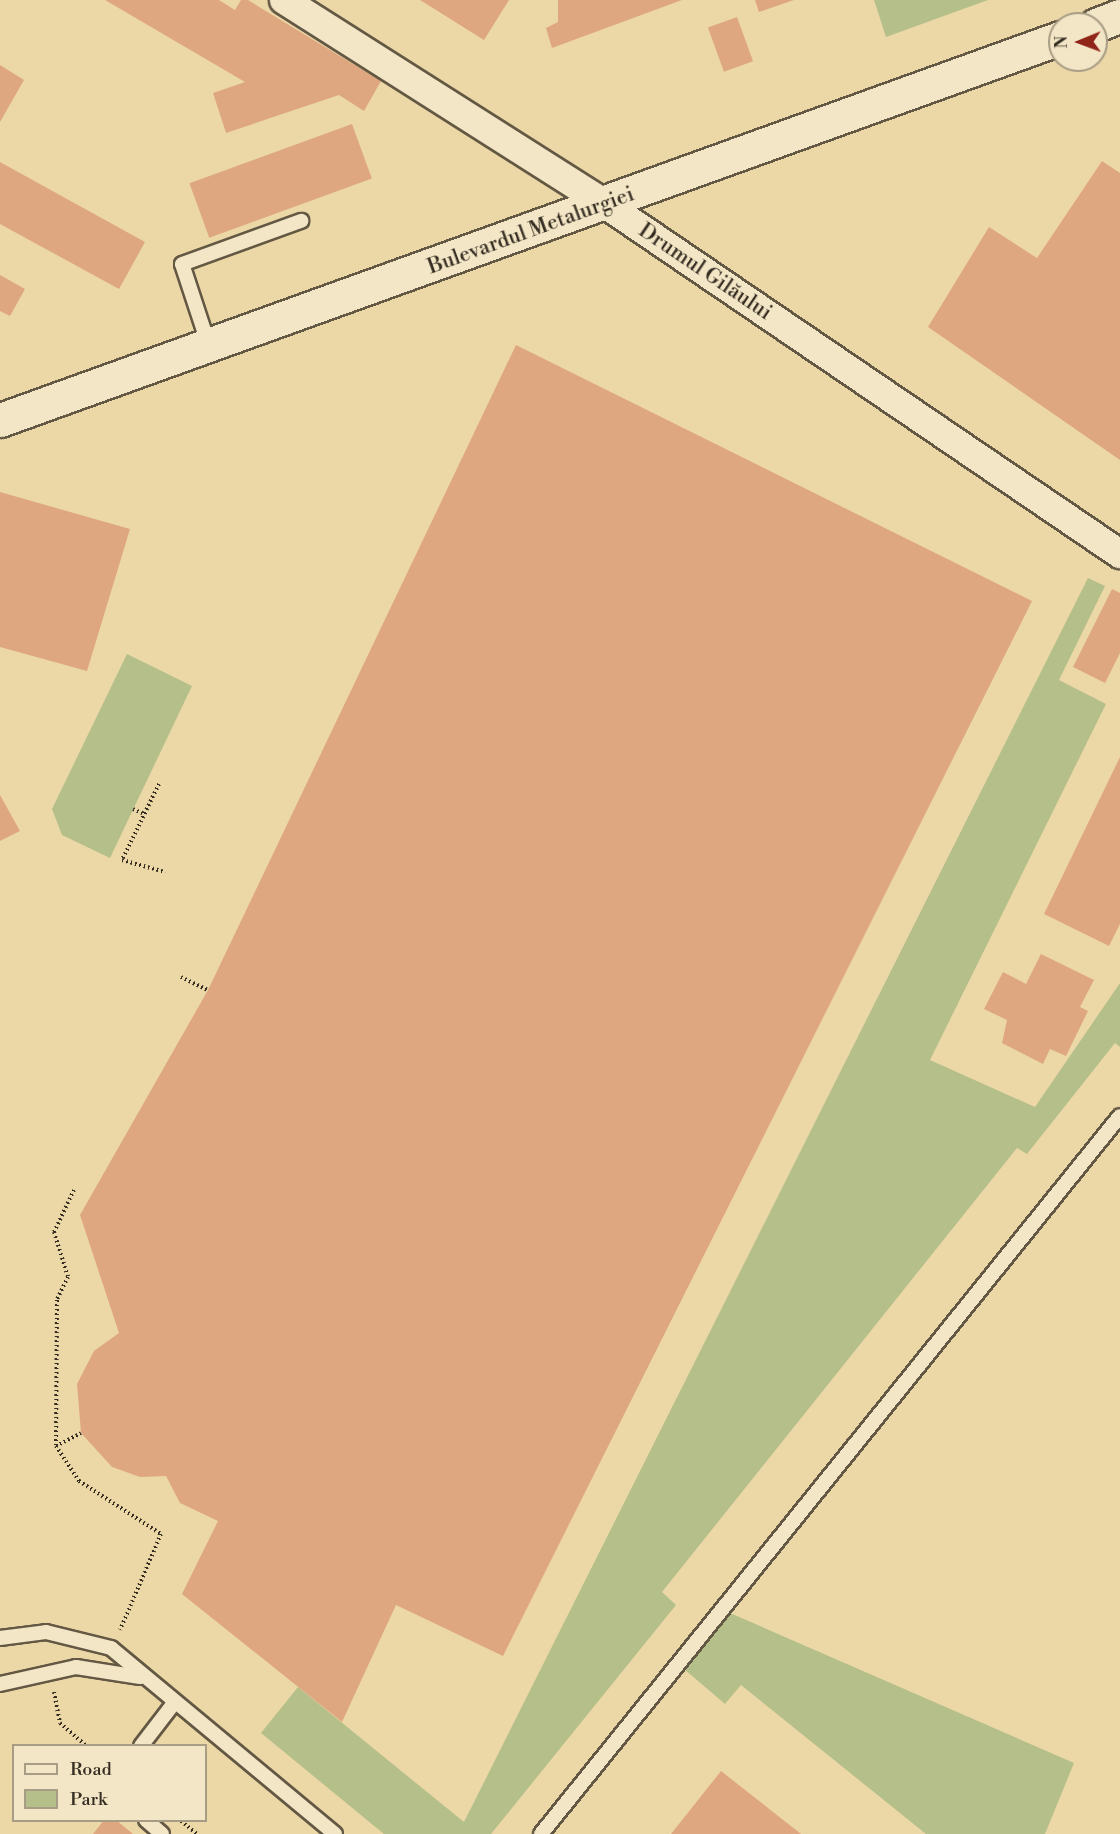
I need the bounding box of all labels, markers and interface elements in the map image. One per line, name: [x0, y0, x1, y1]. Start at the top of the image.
north arrow: [1048, 12, 1108, 72]
text: N: [1052, 36, 1072, 49]
street label: Bulevardul Metalurgiei: [424, 182, 638, 280]
street label: Drumul Gilăului: [634, 218, 776, 326]
legend: [12, 1744, 207, 1822]
text: Road: [70, 1758, 112, 1781]
text: Park: [70, 1788, 107, 1811]

